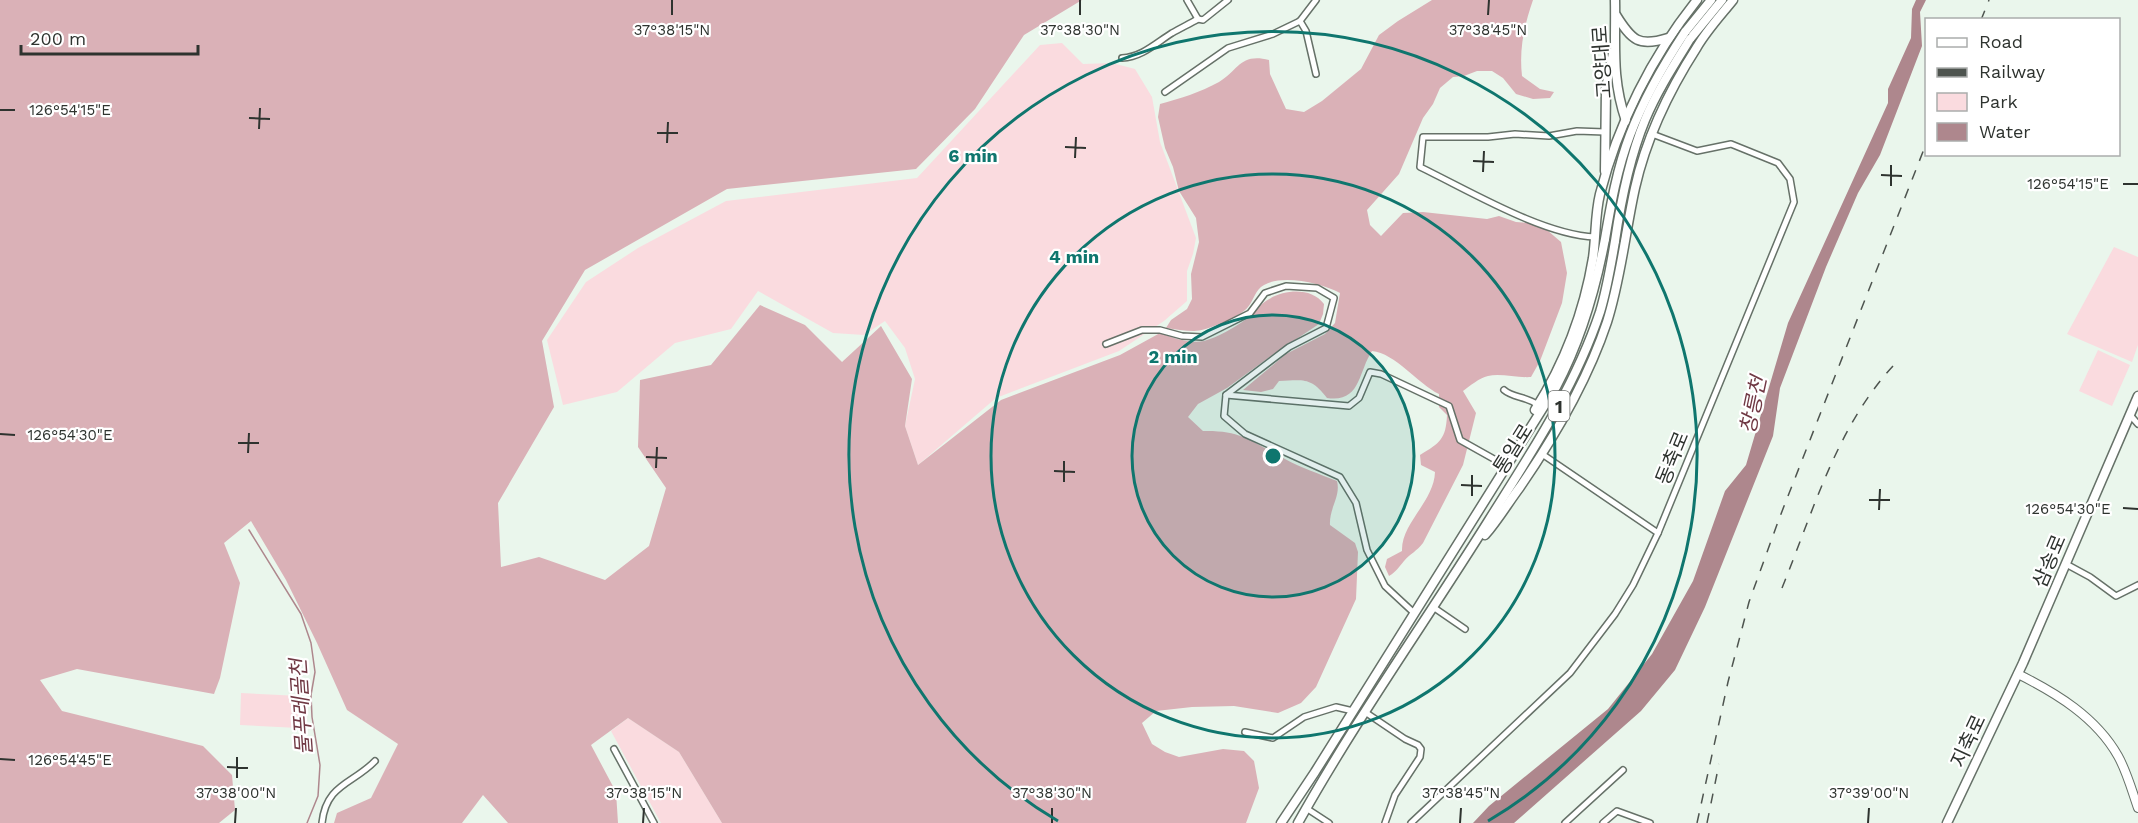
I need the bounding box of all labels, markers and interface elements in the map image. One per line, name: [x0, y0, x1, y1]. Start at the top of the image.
scale bar: [21, 18, 198, 56]
legend: [1925, 18, 2120, 156]
text: 37°38'15"N: [634, 21, 710, 39]
text: 37°38'30"N: [1040, 21, 1120, 39]
text: 37°38'45"N: [1449, 21, 1527, 39]
street label: 고양대로: [1587, 24, 1617, 100]
text: 200 m: [30, 28, 86, 49]
text: Road: [1979, 31, 2023, 52]
text: Railway: [1979, 61, 2046, 82]
text: Park: [1979, 91, 2018, 112]
text: 126°54'15"E: [29, 101, 111, 119]
text: Water: [1979, 121, 2031, 142]
text: 6 min: [948, 145, 998, 166]
text: 126°54'15"E: [2027, 175, 2109, 193]
text: 4 min: [1049, 246, 1099, 267]
text: 2 min: [1148, 346, 1198, 367]
water label: 창릉천: [1735, 371, 1772, 436]
road number: 1: [1548, 391, 1570, 421]
street label: 통일로: [1488, 419, 1538, 479]
text: 126°54'30"E: [28, 426, 112, 444]
street label: 동축로: [1651, 428, 1693, 488]
centre of rings: [1263, 446, 1283, 466]
text: 126°54'30"E: [2026, 500, 2110, 518]
street label: 삼송로: [2027, 531, 2071, 591]
water label: 물푸레골천: [285, 655, 317, 756]
street label: 지축로: [1945, 711, 1991, 771]
text: 126°54'45"E: [28, 751, 112, 769]
text: 37°38'00"N: [196, 784, 276, 802]
text: 37°38'15"N: [606, 784, 682, 802]
text: 37°38'30"N: [1012, 784, 1092, 802]
text: 37°38'45"N: [1422, 784, 1500, 802]
text: 37°39'00"N: [1829, 784, 1909, 802]

